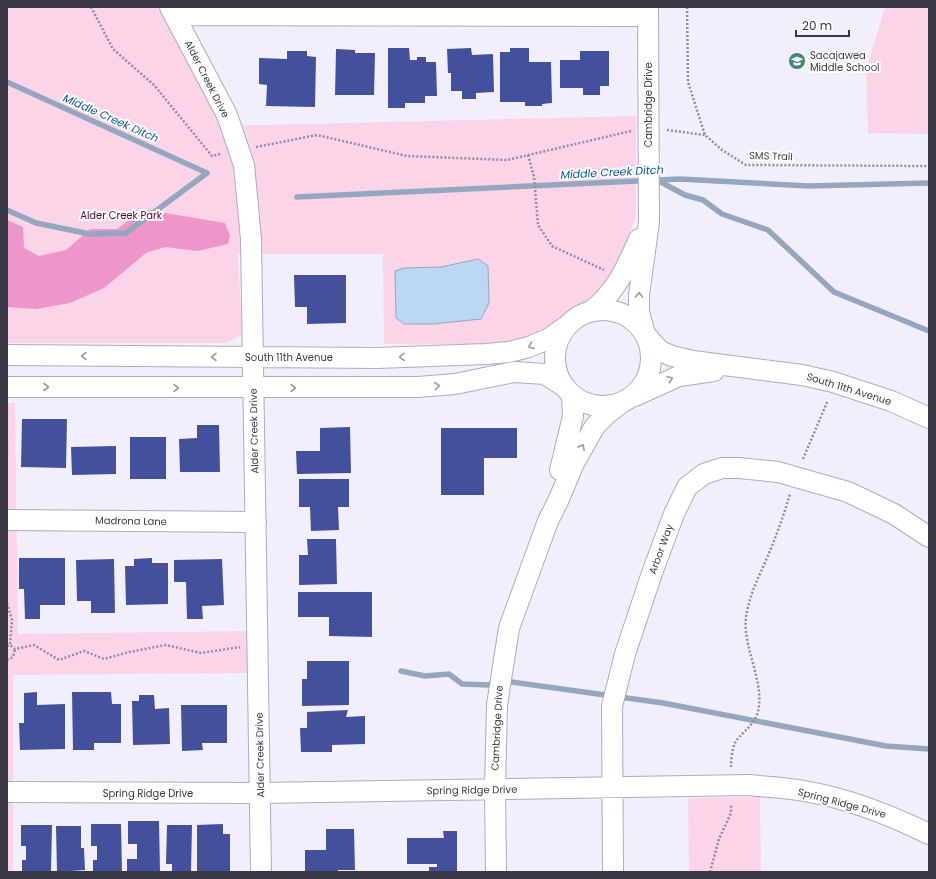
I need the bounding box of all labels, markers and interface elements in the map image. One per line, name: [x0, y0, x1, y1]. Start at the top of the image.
scale bar: [796, 12, 849, 38]
text: 20 m: [802, 17, 832, 34]
street label: Alder Creek Drive: [181, 38, 233, 120]
place label: Sacajawea Middle School: [810, 48, 880, 75]
school or university icon: Sacajawea Middle School: [787, 51, 807, 71]
street label: Cambridge Drive: [641, 62, 656, 148]
water label: Middle Creek Ditch: [61, 90, 161, 146]
street label: SMS Trail: [749, 148, 793, 164]
water label: Middle Creek Ditch: [560, 161, 664, 183]
park label: Alder Creek Park: [80, 208, 163, 223]
one-way arrow: [635, 292, 643, 298]
one-way arrow: [528, 341, 535, 349]
street label: South 11th Avenue: [245, 350, 333, 365]
one-way arrow: [81, 352, 87, 360]
one-way arrow: [211, 353, 217, 361]
one-way arrow: [399, 353, 405, 361]
street label: South 11th Avenue: [805, 369, 893, 409]
one-way arrow: [667, 376, 674, 384]
one-way arrow: [434, 381, 440, 390]
one-way arrow: [43, 383, 49, 391]
one-way arrow: [173, 384, 179, 392]
one-way arrow: [290, 384, 296, 392]
street label: Alder Creek Drive: [246, 388, 262, 474]
one-way arrow: [577, 444, 585, 451]
street label: Madrona Lane: [95, 513, 167, 529]
street label: Arbor Way: [645, 522, 677, 576]
street label: Cambridge Drive: [487, 685, 507, 771]
street label: Alder Creek Drive: [252, 712, 268, 798]
street label: Spring Ridge Drive: [427, 782, 517, 798]
street label: Spring Ridge Drive: [796, 784, 888, 822]
street label: Spring Ridge Drive: [103, 786, 193, 801]

